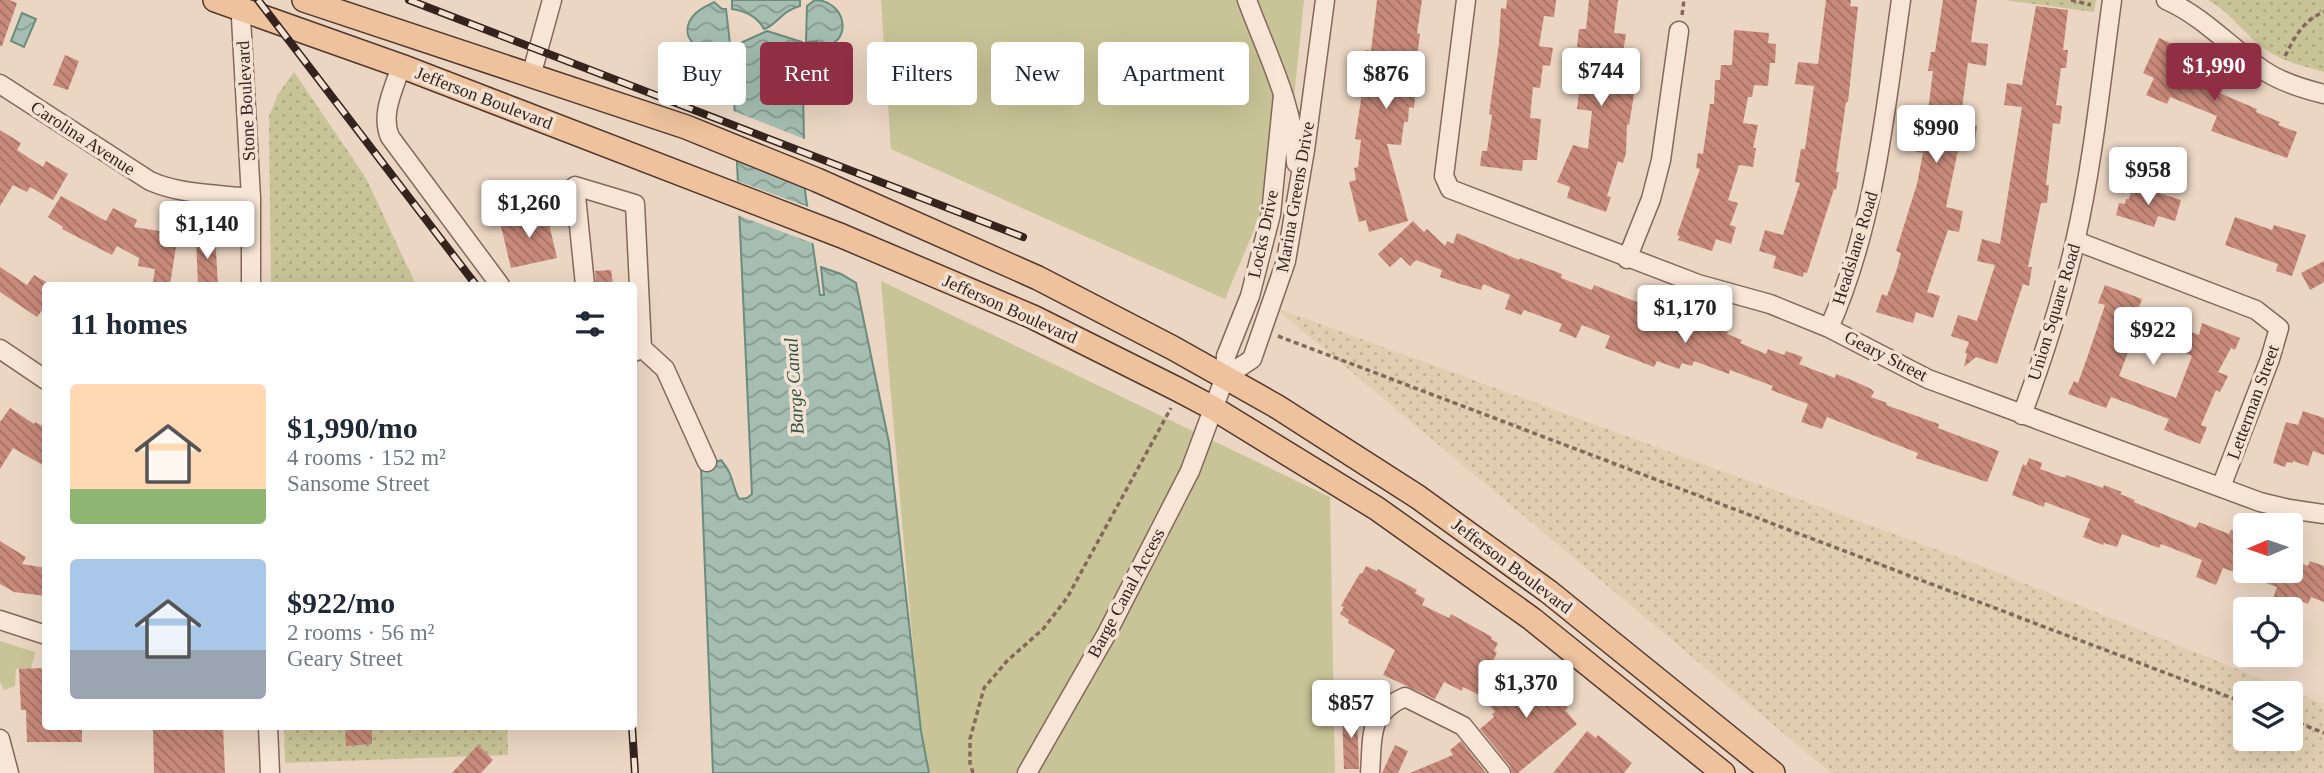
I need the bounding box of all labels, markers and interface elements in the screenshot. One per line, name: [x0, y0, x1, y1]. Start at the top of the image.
street label: Stone Boulevard: [233, 40, 259, 162]
chip: Buy: [658, 42, 746, 105]
chip: Rent: [760, 42, 853, 105]
chip: Filters: [867, 42, 977, 105]
chip: New: [991, 42, 1084, 105]
chip: Apartment: [1098, 42, 1249, 105]
pin: $1,990: [2157, 43, 2271, 103]
pin: $744: [1560, 48, 1642, 108]
pin: $876: [1345, 52, 1427, 111]
text: $1,990: [2182, 53, 2246, 78]
text: $744: [1578, 58, 1624, 83]
text: $876: [1363, 61, 1409, 86]
street label: Jefferson Boulevard: [413, 63, 555, 133]
street label: Carolina Avenue: [27, 97, 139, 179]
pin: $990: [1895, 106, 1977, 165]
text: $990: [1913, 115, 1959, 140]
street label: Marina Greens Drive: [1272, 120, 1318, 274]
pin: $958: [2107, 148, 2189, 207]
text: $958: [2125, 157, 2171, 182]
pin: $1,260: [472, 180, 586, 240]
street label: Locks Drive: [1244, 188, 1282, 280]
street label: Headslane Road: [1828, 189, 1882, 307]
text: $1,260: [497, 190, 561, 215]
pin: $1,140: [150, 202, 264, 261]
text: $1,140: [175, 211, 239, 236]
street label: Union Square Road: [2024, 241, 2084, 383]
street label: Jefferson Boulevard: [940, 270, 1080, 348]
pin: $1,170: [1628, 286, 1742, 345]
text: $1,170: [1653, 295, 1717, 320]
icon: filters: [571, 305, 609, 343]
text: 11 homes: [70, 307, 188, 340]
pin: $922: [2112, 308, 2194, 367]
text: $922: [2130, 317, 2176, 342]
street label: Geary Street: [1841, 327, 1931, 385]
water label: Barge Canal: [780, 337, 808, 435]
street label: Letterman Street: [2223, 342, 2283, 462]
text: $1,990/mo: [287, 411, 418, 444]
icon: home: [126, 412, 210, 496]
text: 4 rooms · 152 m²: [287, 445, 446, 470]
text: Sansome Street: [287, 471, 429, 496]
north arrow: [2233, 513, 2303, 583]
map controls: [2233, 513, 2303, 751]
street label: Jefferson Boulevard: [1448, 514, 1576, 618]
street label: Barge Canal Access: [1083, 525, 1169, 661]
text: $922/mo: [287, 586, 395, 619]
icon: home: [126, 587, 210, 671]
button: locate: [2233, 597, 2303, 667]
text: 2 rooms · 56 m²: [287, 620, 434, 645]
text: Geary Street: [287, 646, 403, 671]
pin: $1,370: [1469, 660, 1583, 720]
text: $1,370: [1494, 670, 1558, 695]
pin: $857: [1310, 680, 1392, 740]
button: layers: [2233, 681, 2303, 751]
text: $857: [1328, 690, 1374, 715]

